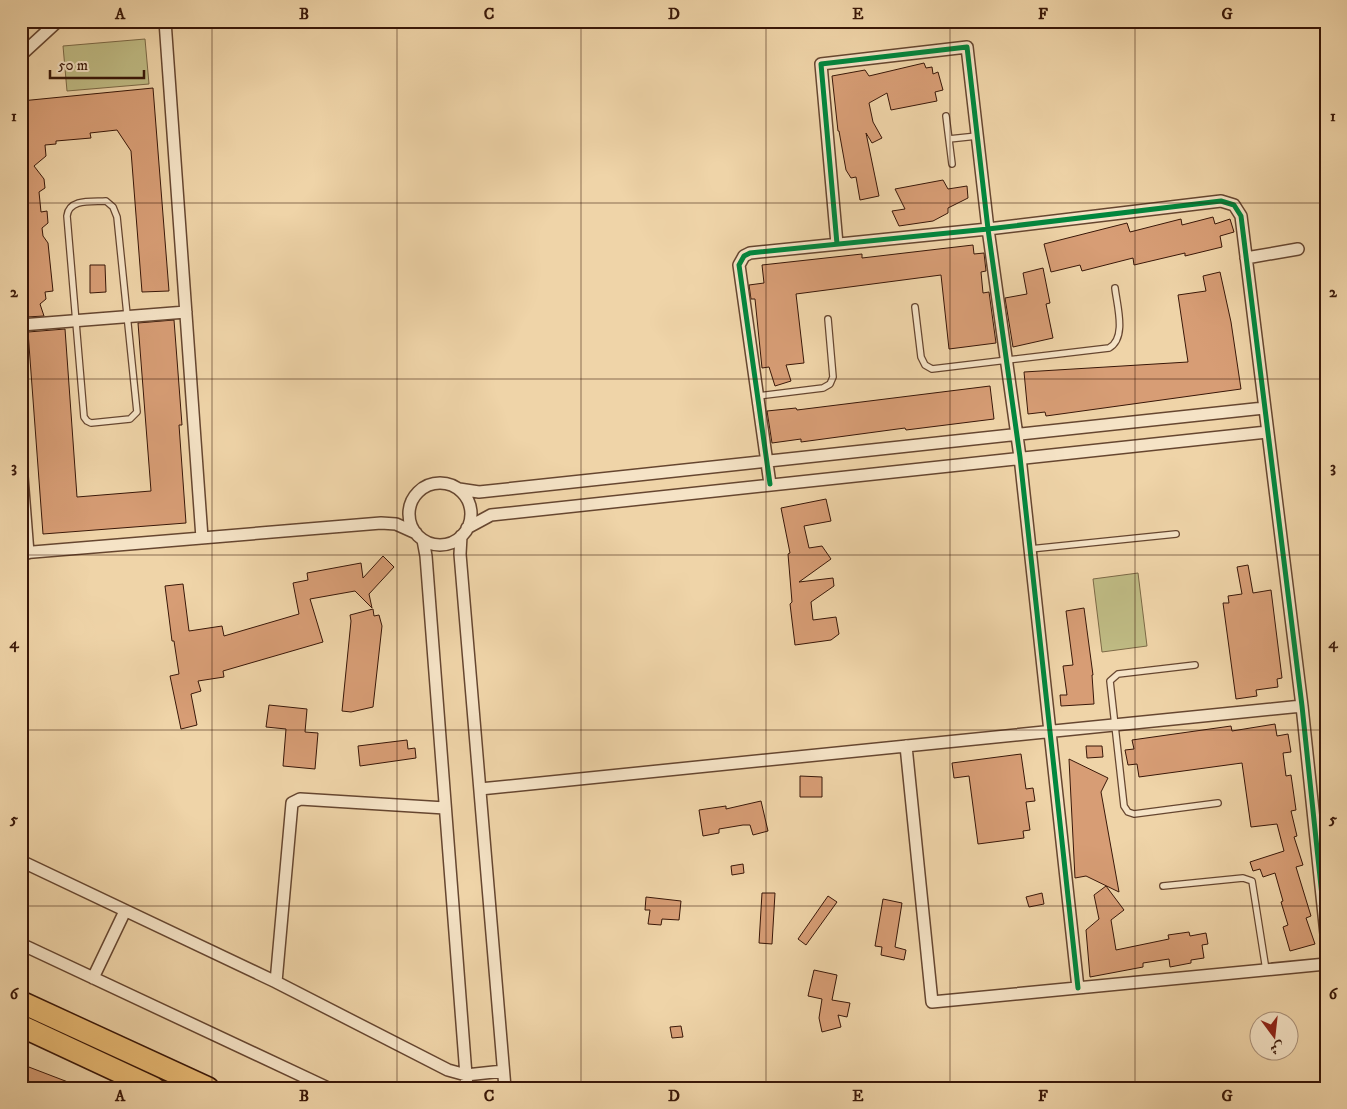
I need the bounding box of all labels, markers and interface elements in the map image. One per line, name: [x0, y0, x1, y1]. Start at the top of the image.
text: A: [114, 4, 126, 24]
text: B: [299, 4, 309, 24]
text: C: [484, 4, 494, 24]
text: D: [668, 4, 680, 24]
text: E: [852, 4, 864, 24]
text: F: [1038, 4, 1048, 24]
text: G: [1221, 4, 1233, 24]
scale bar: [50, 48, 144, 80]
text: 50 m: [58, 56, 88, 75]
text: 1: [11, 106, 17, 126]
text: 1: [1330, 106, 1336, 126]
text: 2: [10, 282, 19, 302]
text: 2: [1329, 282, 1338, 302]
text: 3: [11, 457, 17, 477]
text: 3: [1330, 457, 1336, 477]
text: 4: [8, 633, 19, 653]
text: 4: [1327, 633, 1338, 653]
text: 5: [9, 809, 18, 829]
text: 5: [1328, 809, 1337, 829]
text: 6: [10, 984, 20, 1004]
text: 6: [1329, 984, 1339, 1004]
north arrow: [1250, 1012, 1300, 1062]
text: ش: [1268, 1037, 1286, 1058]
text: A: [114, 1086, 126, 1106]
text: B: [299, 1086, 309, 1106]
text: C: [484, 1086, 494, 1106]
text: D: [668, 1086, 680, 1106]
text: E: [852, 1086, 864, 1106]
text: F: [1038, 1086, 1048, 1106]
text: G: [1221, 1086, 1233, 1106]

